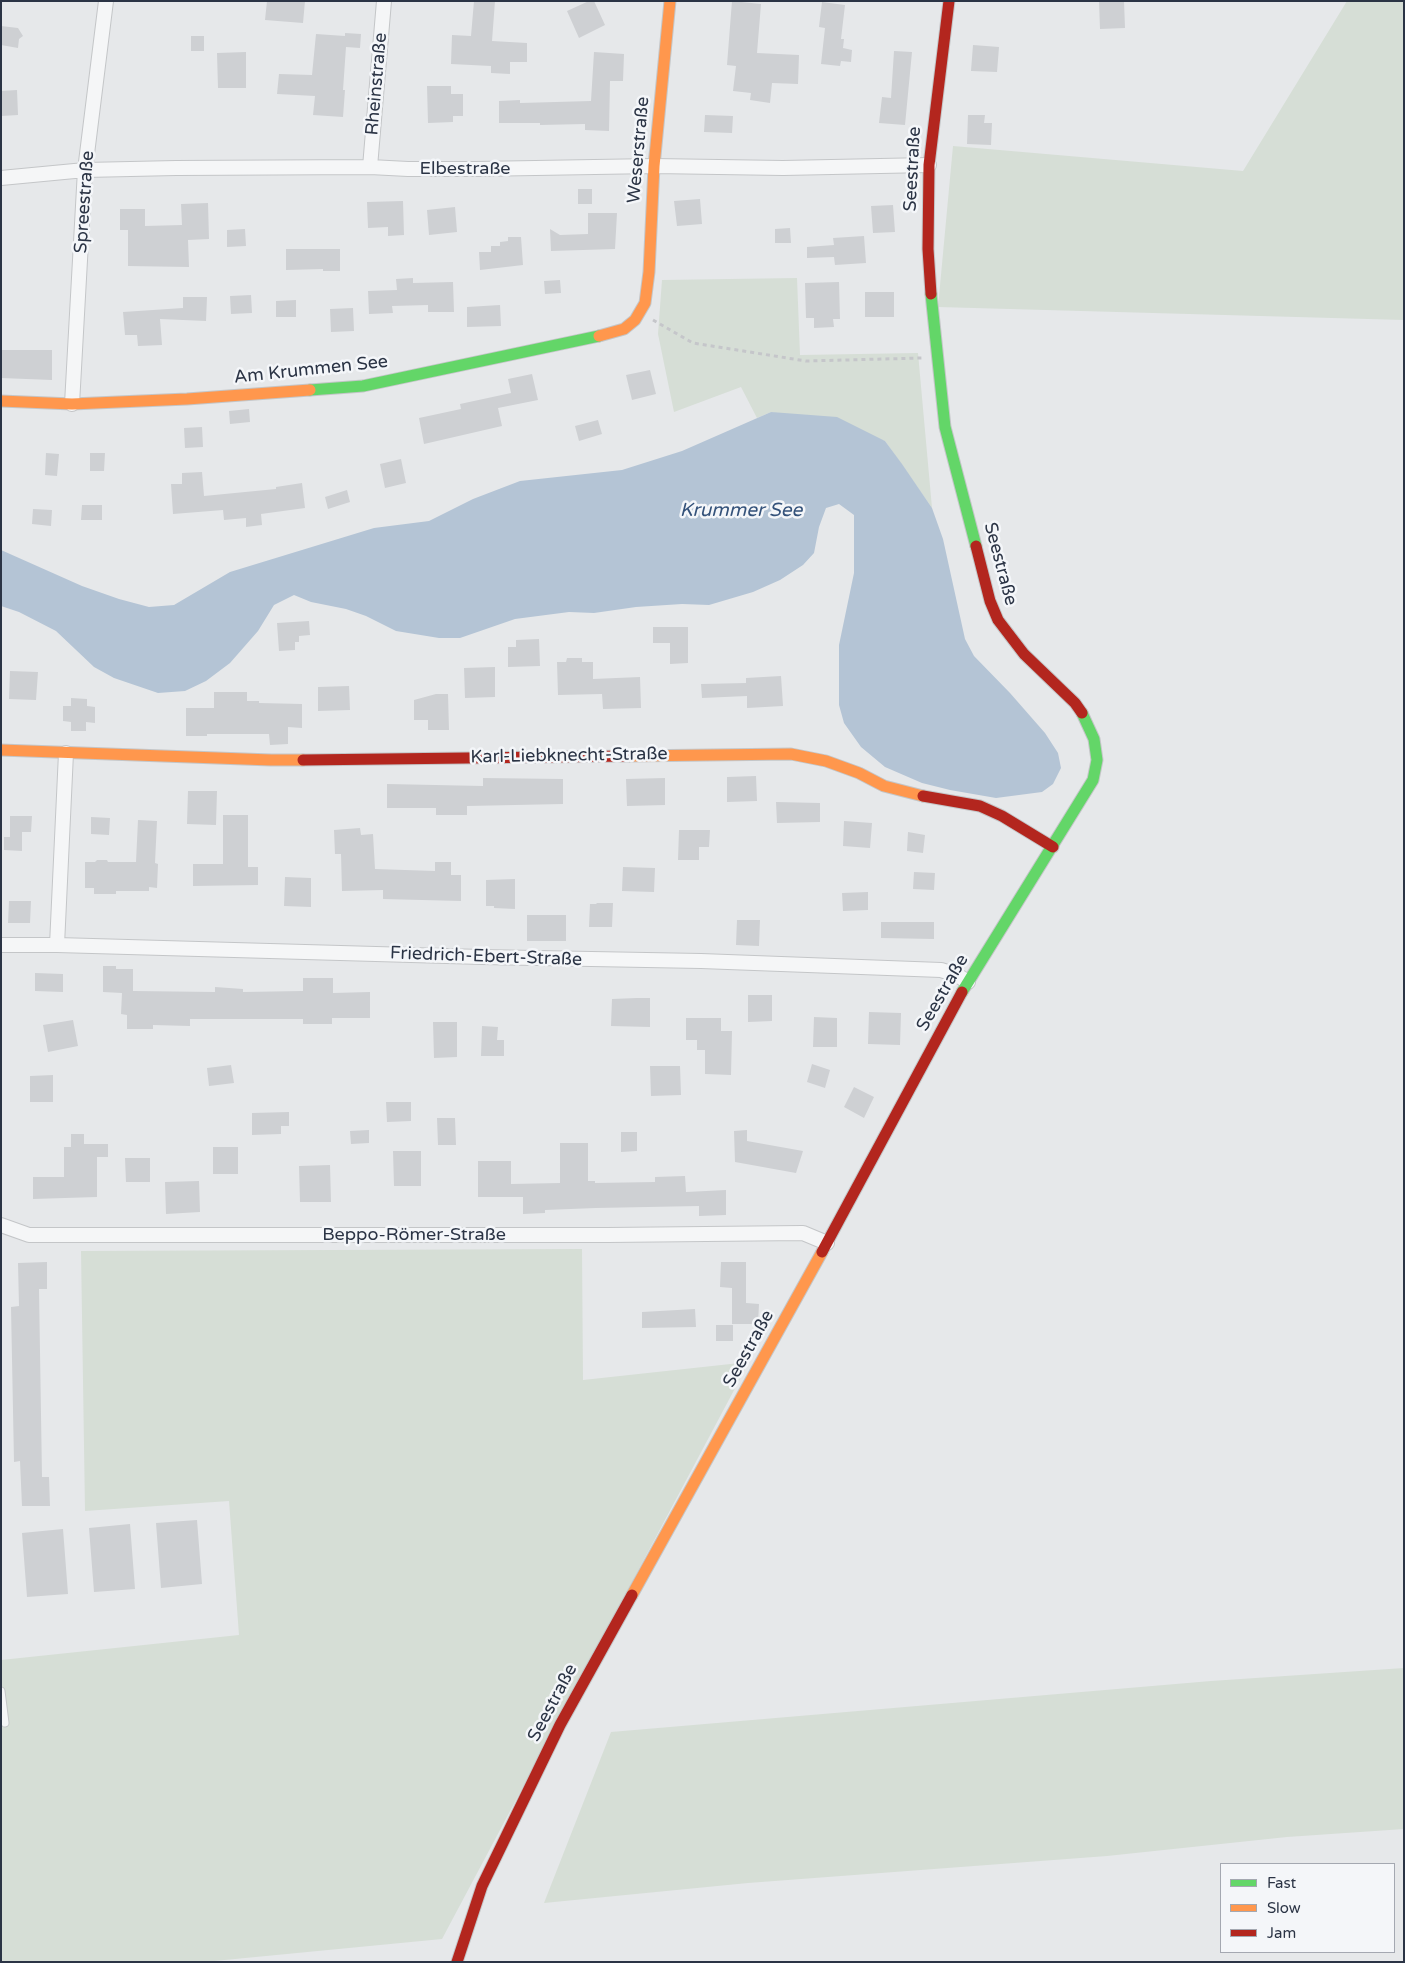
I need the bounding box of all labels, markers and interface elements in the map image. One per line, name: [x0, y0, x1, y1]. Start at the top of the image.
street label: Rheinstraße: [362, 32, 392, 136]
street label: Weserstraße: [624, 96, 654, 204]
street label: Seestraße: [900, 126, 926, 212]
street label: Spreestraße: [71, 150, 99, 254]
street label: Elbestraße: [419, 158, 511, 180]
street label: Am Krummen See: [233, 351, 389, 389]
water label: Krummer See: [680, 500, 802, 522]
street label: Seestraße: [979, 520, 1021, 608]
street label: Karl-Liebknecht-Straße: [470, 743, 668, 769]
street label: Friedrich-Ebert-Straße: [390, 943, 582, 971]
street label: Seestraße: [912, 951, 974, 1035]
street label: Beppo-Römer-Straße: [322, 1224, 506, 1246]
street label: Seestraße: [719, 1307, 779, 1391]
street label: Seestraße: [523, 1660, 583, 1746]
legend: [1220, 1863, 1395, 1953]
text: Fast: [1267, 1874, 1296, 1892]
text: Slow: [1267, 1899, 1301, 1917]
text: Jam: [1267, 1924, 1296, 1942]

